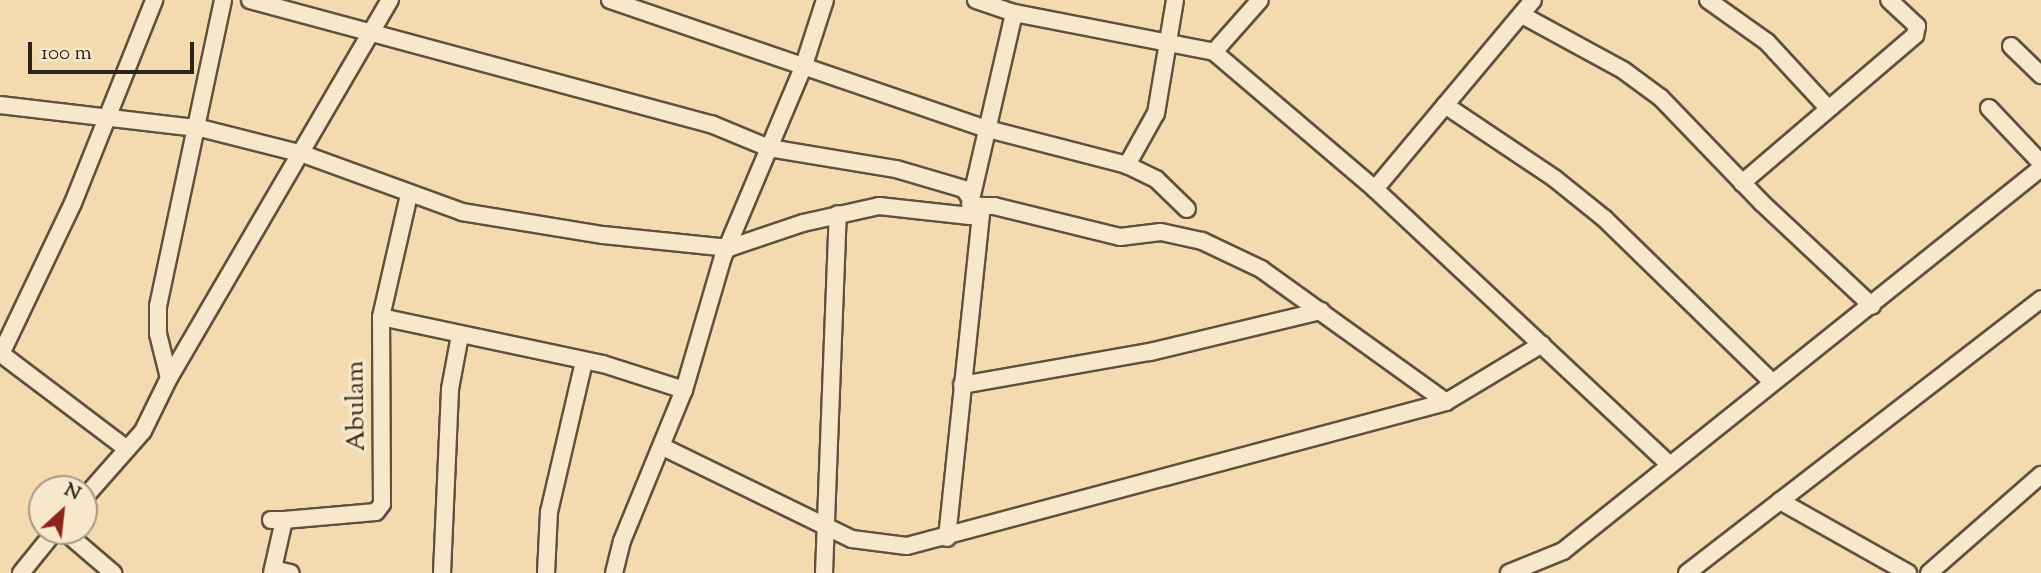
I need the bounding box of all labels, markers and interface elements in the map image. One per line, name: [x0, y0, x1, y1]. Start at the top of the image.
scale bar: [32, 28, 198, 72]
text: 100 m: [41, 39, 92, 69]
street label: Abulam: [341, 360, 373, 452]
north arrow: [28, 475, 98, 545]
text: N: [59, 477, 85, 508]

